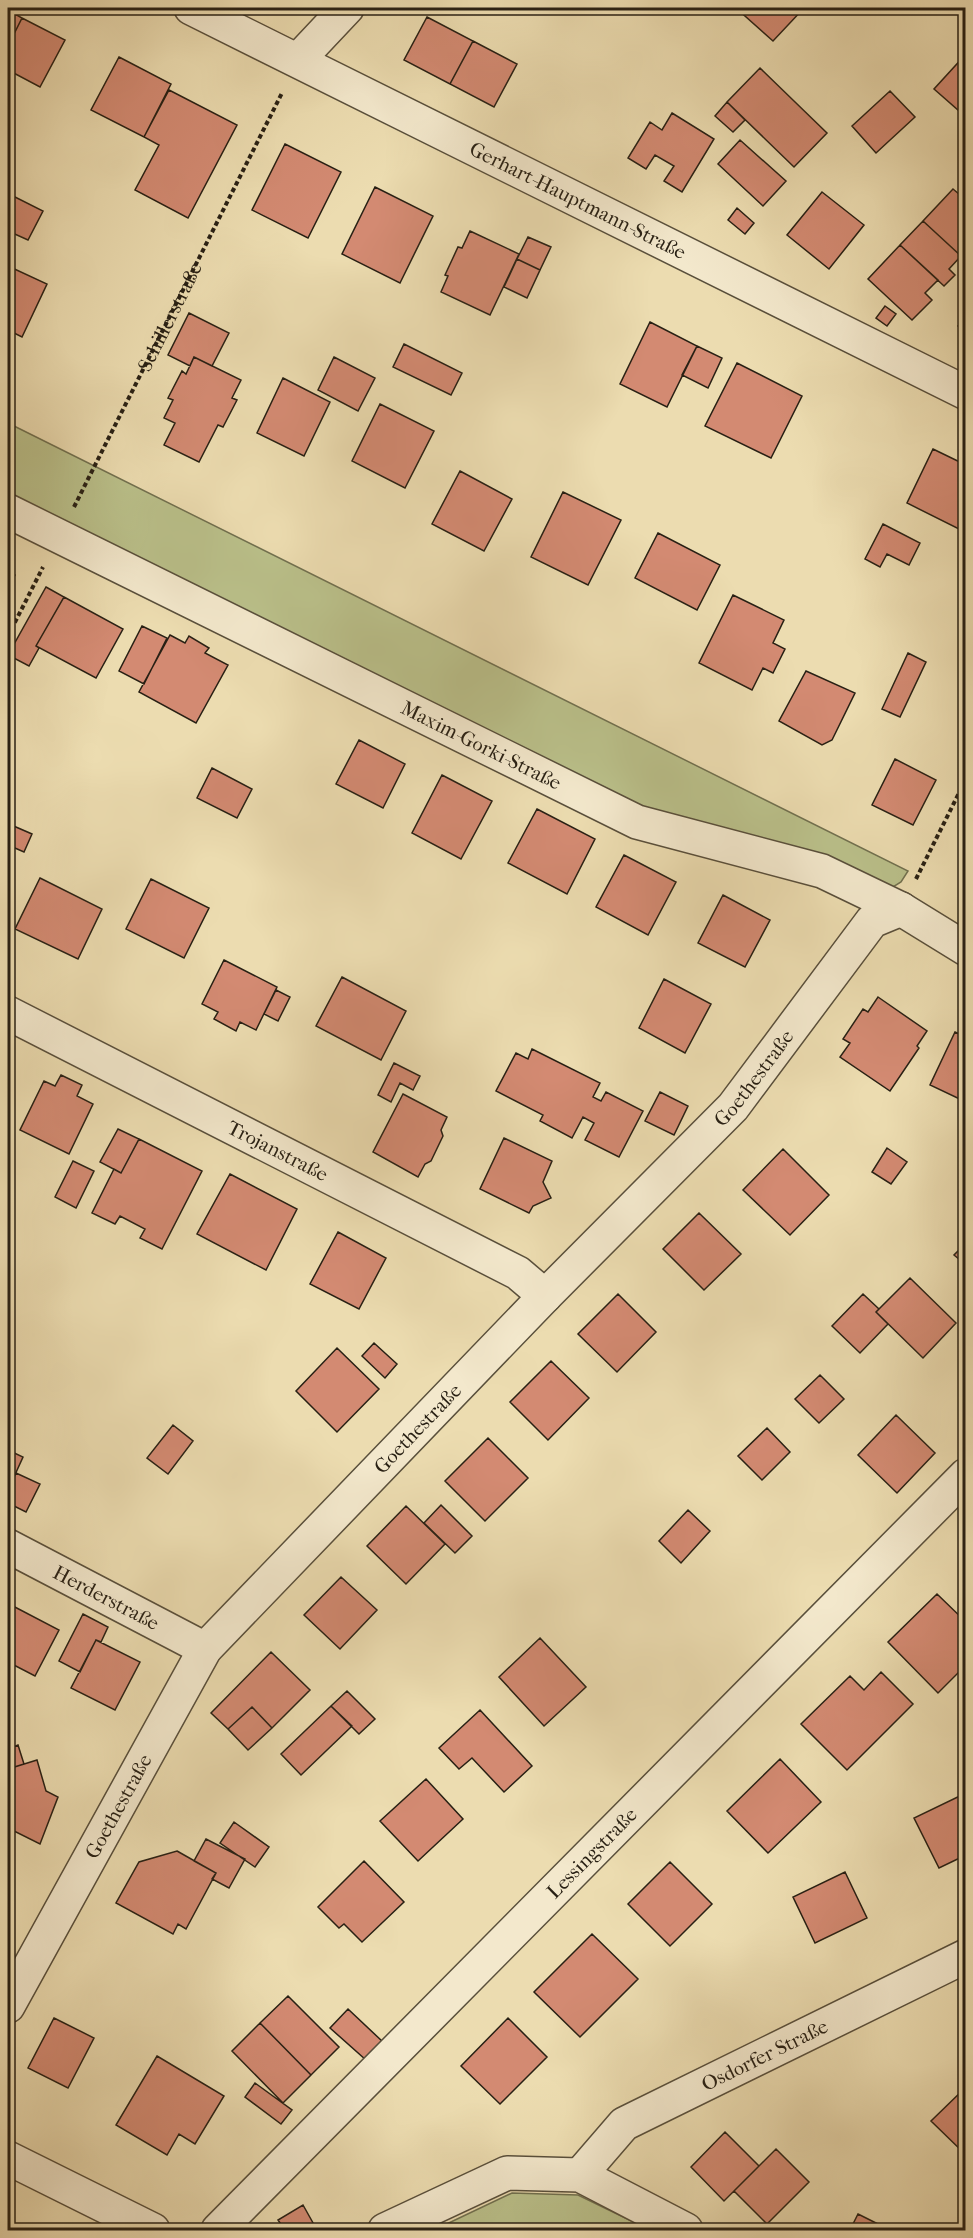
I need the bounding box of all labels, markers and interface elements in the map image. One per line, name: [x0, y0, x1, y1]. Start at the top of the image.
street label: Gerhart-Hauptmann-Straße: [466, 137, 690, 264]
street label: Schillerstraße: [133, 258, 207, 375]
street label: Maxim-Gorki-Straße: [397, 696, 565, 794]
street label: Goethestraße: [709, 1025, 798, 1131]
street label: Trojanstraße: [224, 1115, 332, 1186]
street label: Goethestraße: [369, 1379, 466, 1478]
street label: Herderstraße: [50, 1560, 163, 1635]
street label: Goethestraße: [80, 1750, 156, 1863]
street label: Lessingstraße: [542, 1803, 642, 1903]
street label: Osdorfer Straße: [698, 2014, 832, 2096]

